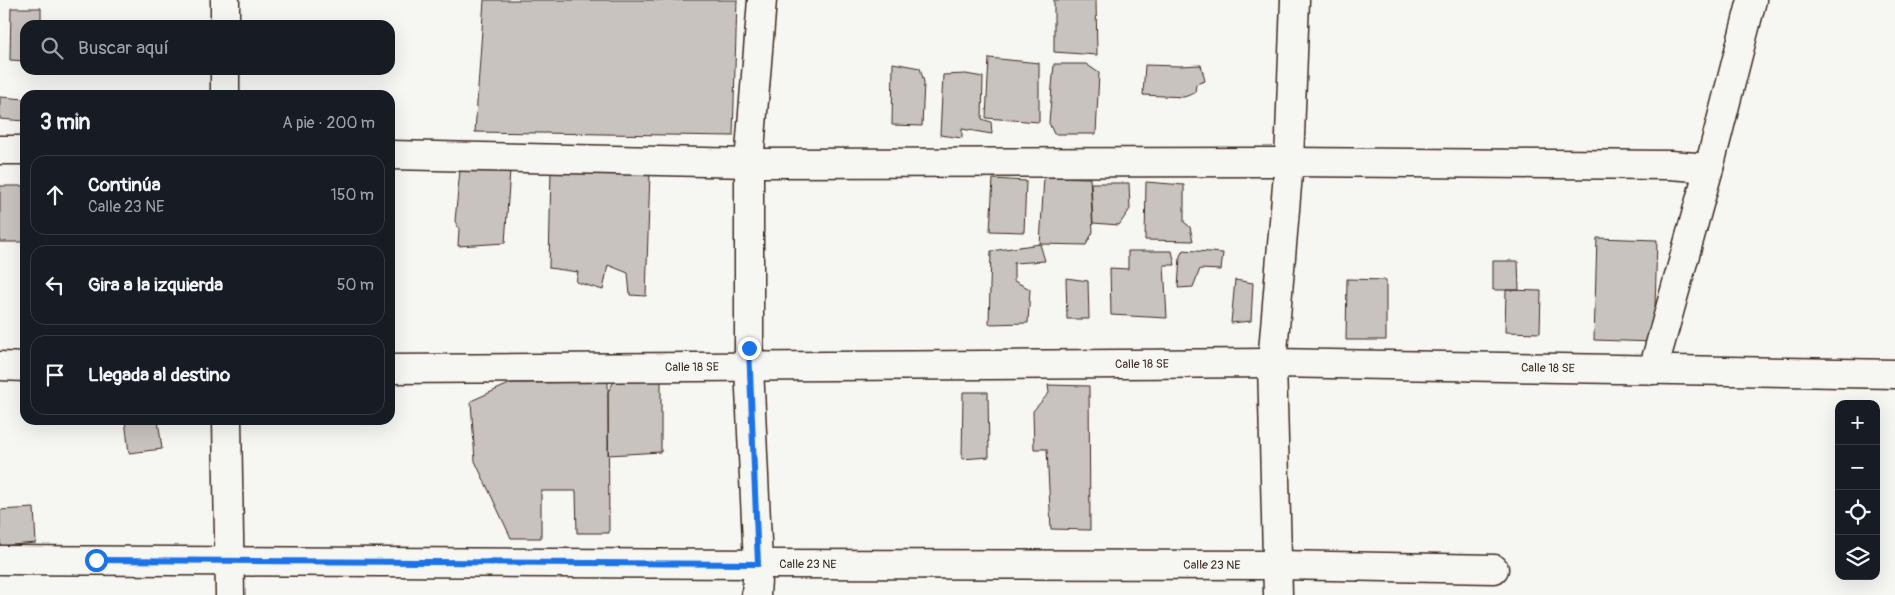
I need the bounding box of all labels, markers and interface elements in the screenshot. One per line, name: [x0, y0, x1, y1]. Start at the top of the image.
search box: [20, 20, 395, 75]
icon: search: [38, 34, 66, 62]
text: Buscar aquí: [78, 36, 169, 60]
text: 3 min: [40, 109, 90, 136]
text: A pie · 200 m: [282, 113, 375, 133]
text: Continúa: [88, 173, 161, 197]
icon: ahead: [41, 181, 69, 209]
text: 150 m: [330, 185, 374, 205]
text: Calle 23 NE: [88, 197, 164, 217]
icon: left: [41, 271, 69, 299]
text: Gira a la izquierda: [88, 273, 223, 297]
text: 50 m: [337, 275, 374, 295]
route end: [738, 337, 761, 360]
street label: Calle 18 SE: [1115, 356, 1169, 372]
street label: Calle 18 SE: [665, 359, 719, 375]
street label: Calle 18 SE: [1521, 360, 1575, 376]
icon: arrive: [41, 361, 69, 389]
text: Llegada al destino: [88, 363, 230, 387]
map controls: [1835, 400, 1880, 580]
button: +: [1835, 400, 1880, 445]
button: −: [1835, 445, 1880, 490]
button: locate: [1835, 490, 1880, 535]
button: layers: [1835, 535, 1880, 580]
route start: [85, 549, 108, 572]
street label: Calle 23 NE: [779, 557, 837, 572]
street label: Calle 23 NE: [1183, 557, 1241, 572]

